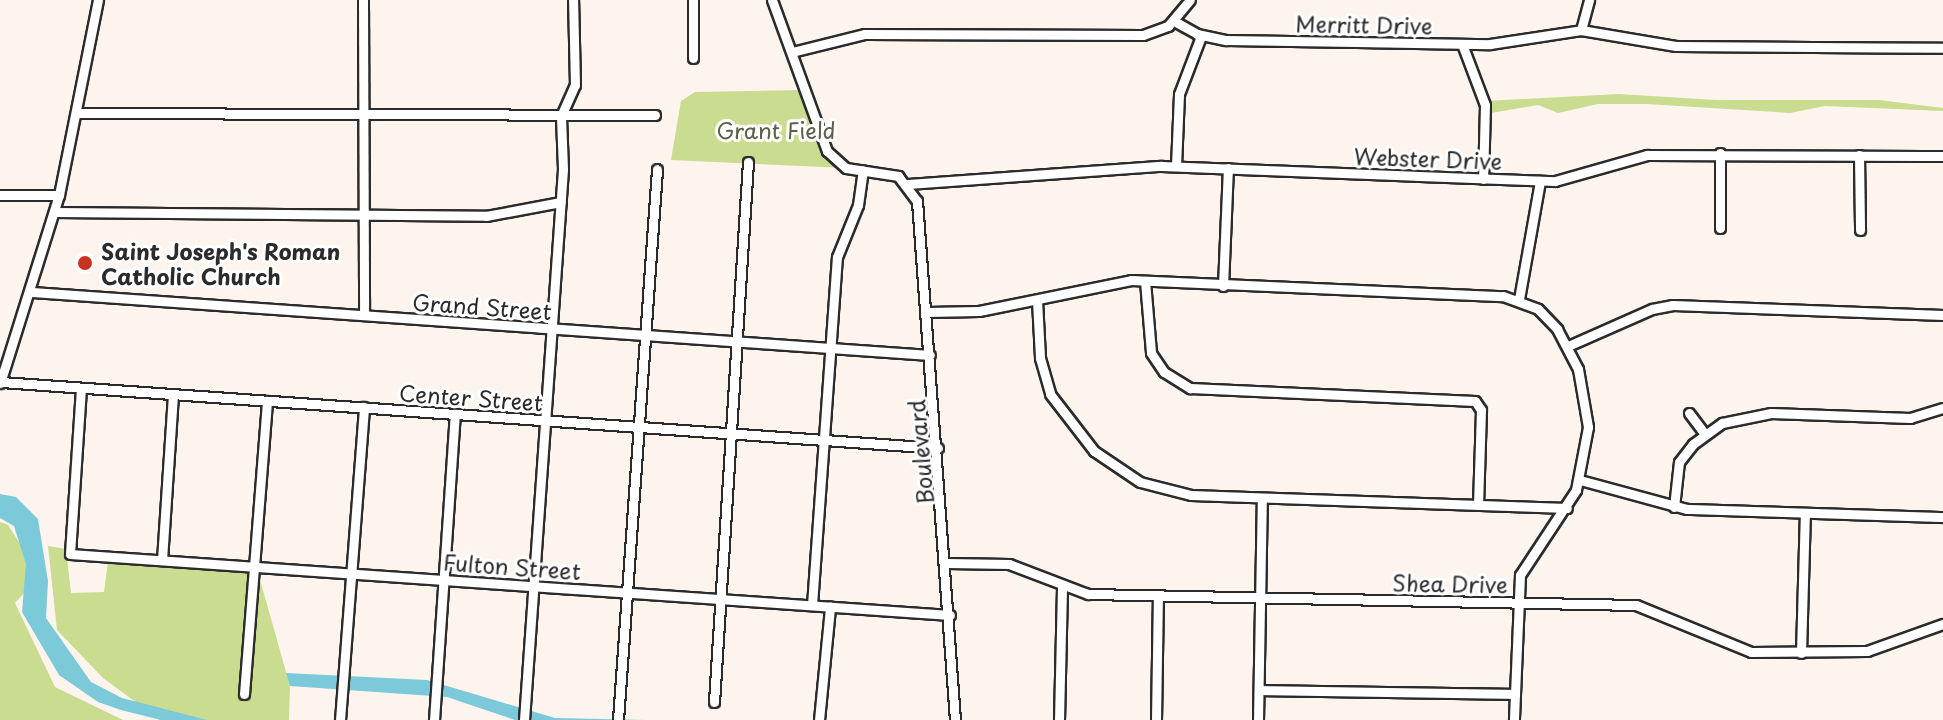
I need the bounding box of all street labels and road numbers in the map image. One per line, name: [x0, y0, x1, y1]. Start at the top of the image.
street label: Merritt Drive: [1295, 10, 1433, 38]
street label: Webster Drive: [1353, 142, 1503, 174]
street label: Grand Street: [411, 288, 553, 324]
street label: Center Street: [398, 379, 544, 415]
street label: Boulevard: [902, 399, 938, 505]
street label: Fulton Street: [442, 548, 582, 584]
street label: Shea Drive: [1392, 569, 1508, 597]

